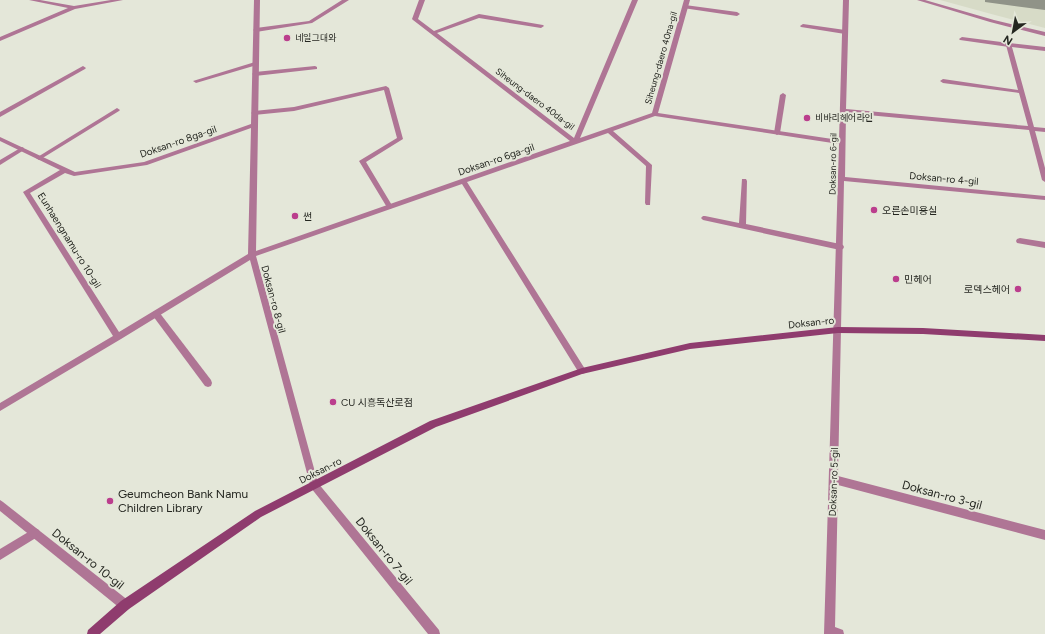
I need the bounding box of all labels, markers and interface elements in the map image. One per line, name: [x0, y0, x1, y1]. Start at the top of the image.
street label: Siheung-daero 40na-gil: [642, 10, 679, 106]
north arrow: [993, 12, 1033, 52]
place label: 네일그대와: [295, 32, 337, 43]
text: N: [1001, 32, 1015, 48]
marker: 네일그대와: [282, 33, 292, 43]
street label: Siheung-daero 40da-gil: [494, 65, 577, 132]
place label: 비바리헤어라인: [815, 112, 873, 123]
marker: 비바리헤어라인: [802, 113, 812, 123]
street label: Doksan-ro 8ga-gil: [138, 122, 218, 161]
street label: Doksan-ro 6-gil: [826, 133, 839, 195]
street label: Doksan-ro 6ga-gil: [456, 140, 536, 179]
street label: Doksan-ro 4-gil: [909, 169, 979, 188]
street label: Eunhaengnamu-ro 10-gil: [35, 190, 104, 291]
place label: 오른손미용실: [882, 204, 937, 217]
marker: 오른손미용실: [869, 205, 879, 215]
place label: 썬: [303, 210, 312, 223]
marker: 썬: [290, 211, 300, 221]
street label: Doksan-ro 8-gil: [258, 264, 289, 334]
place label: 민헤어: [904, 273, 932, 286]
marker: 민헤어: [891, 274, 901, 284]
place label: 로덱스헤어: [964, 283, 1010, 296]
marker: 로덱스헤어: [1013, 284, 1023, 294]
street label: Doksan-ro: [787, 314, 835, 331]
place label: CU 시흥독산로점: [341, 396, 413, 409]
marker: CU 시흥독산로점: [328, 397, 338, 407]
street label: Doksan-ro 5-gil: [826, 447, 841, 517]
street label: Doksan-ro: [297, 454, 344, 487]
street label: Doksan-ro 3-gil: [900, 478, 984, 512]
place label: Geumcheon Bank Namu Children Library: [118, 487, 248, 515]
marker: Geumcheon Bank Namu Children Library: [105, 496, 115, 506]
street label: Doksan-ro 7-gil: [353, 515, 415, 587]
street label: Doksan-ro 10-gil: [49, 526, 127, 592]

